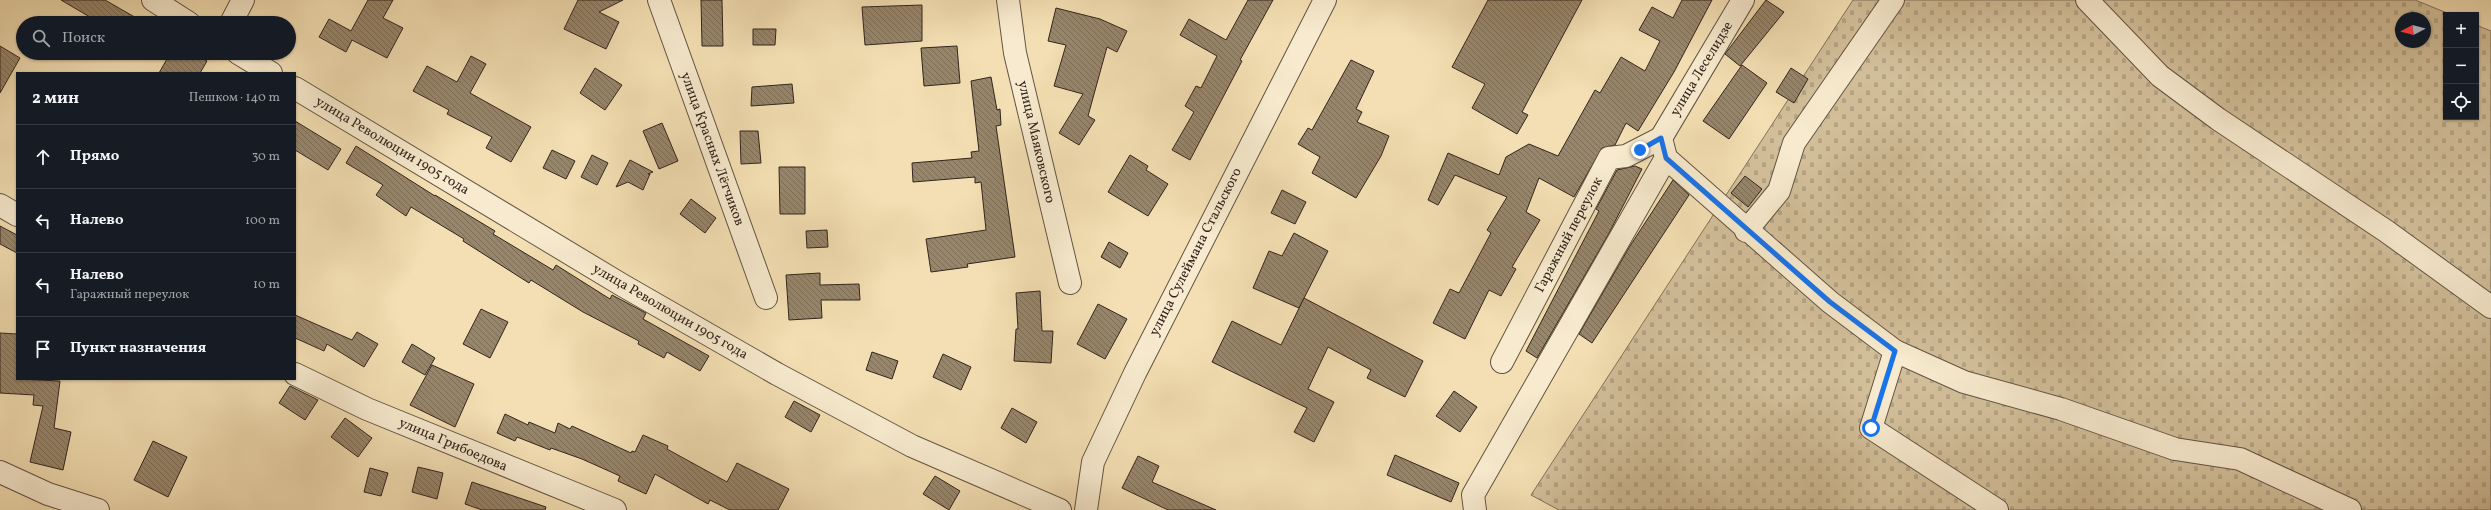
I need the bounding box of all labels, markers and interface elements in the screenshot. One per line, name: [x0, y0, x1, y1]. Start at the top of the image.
north arrow: [2395, 12, 2431, 48]
map controls: [2443, 12, 2479, 120]
button: +: [2443, 12, 2479, 48]
search box: [16, 16, 296, 60]
street label: улица Леселидзе: [1666, 18, 1738, 120]
icon: search: [30, 27, 52, 49]
text: Поиск: [62, 28, 105, 49]
button: −: [2443, 48, 2479, 84]
street label: улица Красных Лётчиков: [675, 70, 749, 228]
street label: улица Маяковского: [1013, 79, 1059, 205]
button: locate: [2443, 84, 2479, 120]
text: 2 мин: [32, 87, 79, 110]
text: Пешком · 140 m: [189, 89, 280, 107]
street label: улица Революции 1905 года: [311, 92, 473, 200]
route end: [1631, 141, 1649, 159]
icon: ahead: [32, 146, 54, 168]
text: Прямо: [70, 146, 119, 167]
text: 30 m: [252, 148, 280, 166]
street label: улица Сулеймана Стальского: [1145, 165, 1247, 339]
street label: Гаражный переулок: [1530, 173, 1608, 296]
icon: left: [32, 210, 54, 232]
text: Налево: [70, 210, 124, 231]
text: 100 m: [245, 212, 280, 230]
street label: улица Революции 1905 года: [589, 260, 751, 364]
text: Налево: [70, 265, 124, 286]
icon: left: [32, 274, 54, 296]
text: 10 m: [253, 276, 280, 294]
text: Гаражный переулок: [70, 286, 189, 304]
icon: arrive: [32, 338, 54, 360]
text: Пункт назначения: [70, 338, 206, 359]
street label: улица Грибоедова: [396, 413, 510, 477]
route start: [1862, 419, 1880, 437]

